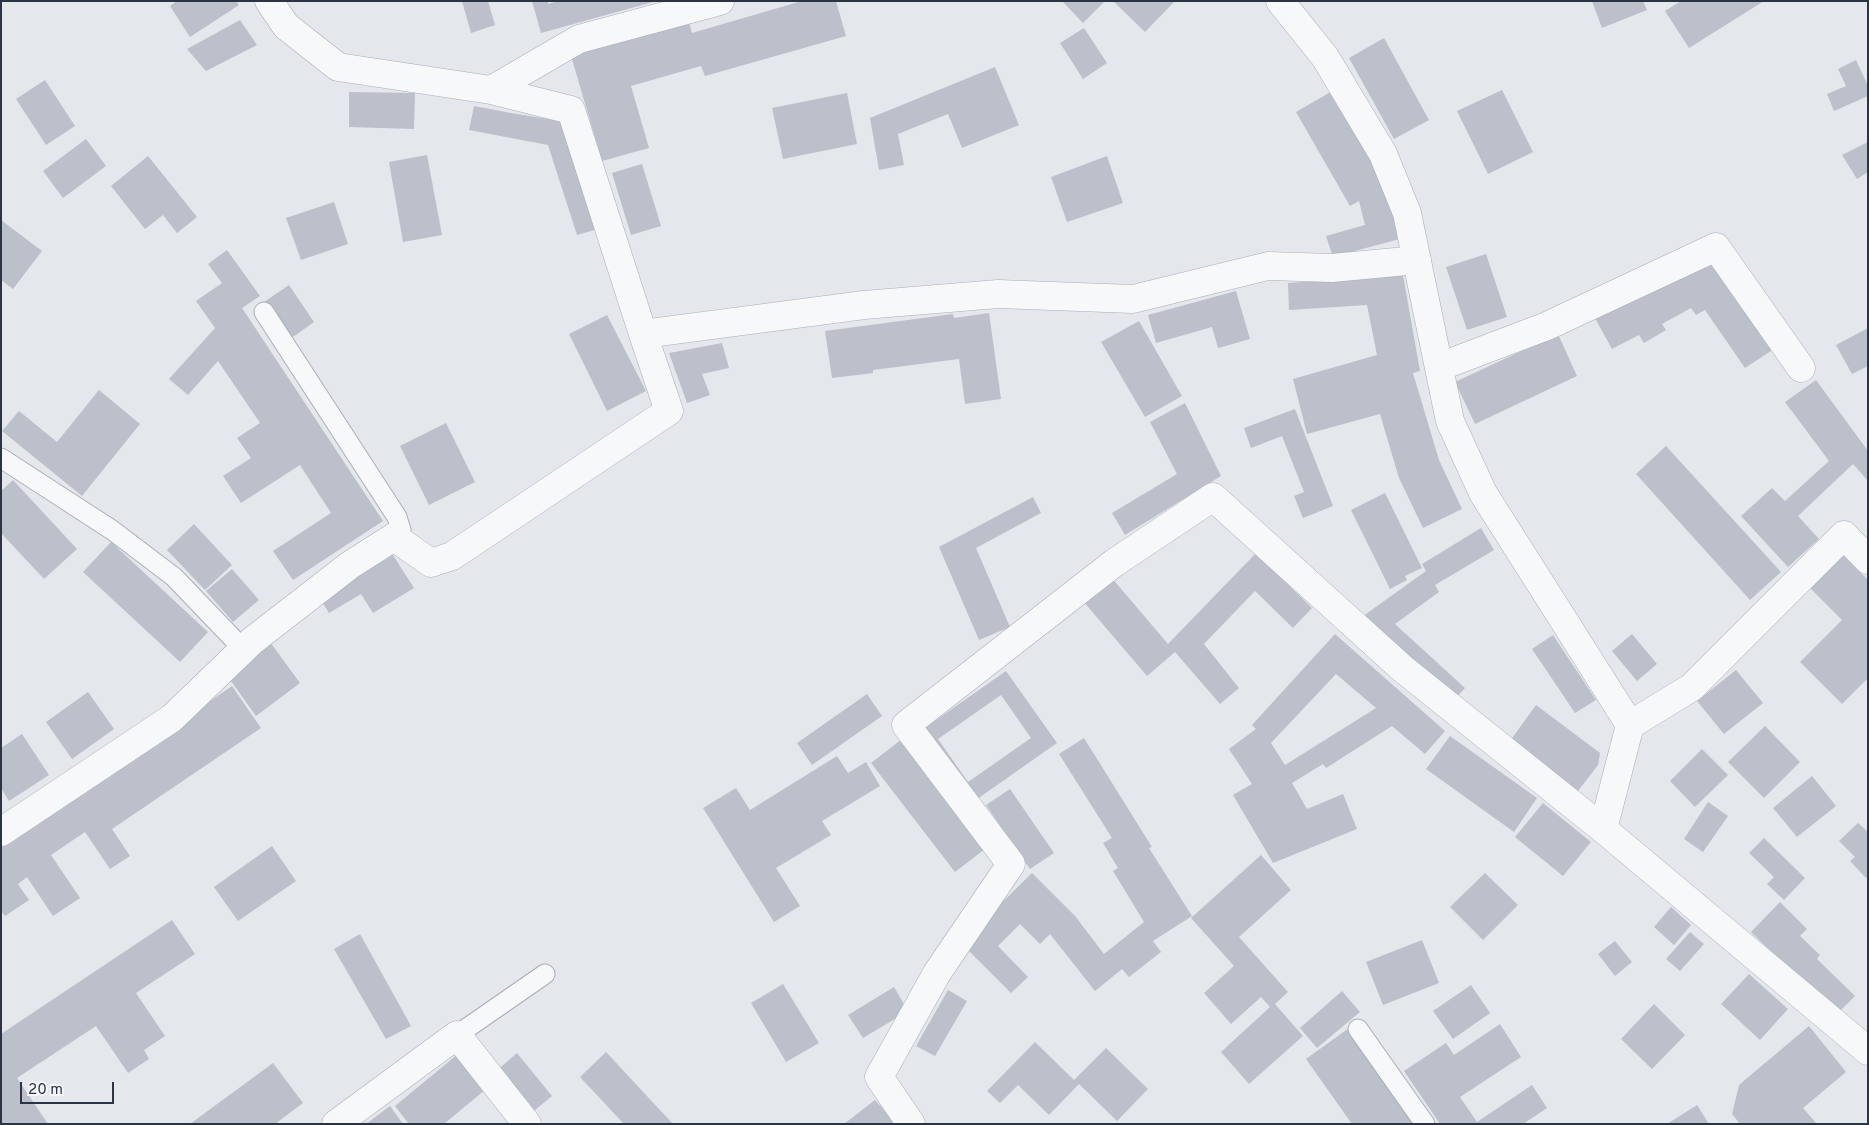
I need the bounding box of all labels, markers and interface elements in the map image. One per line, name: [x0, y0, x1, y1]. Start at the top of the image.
scale bar: [22, 1072, 116, 1104]
text: 20 m: [28, 1081, 63, 1100]

